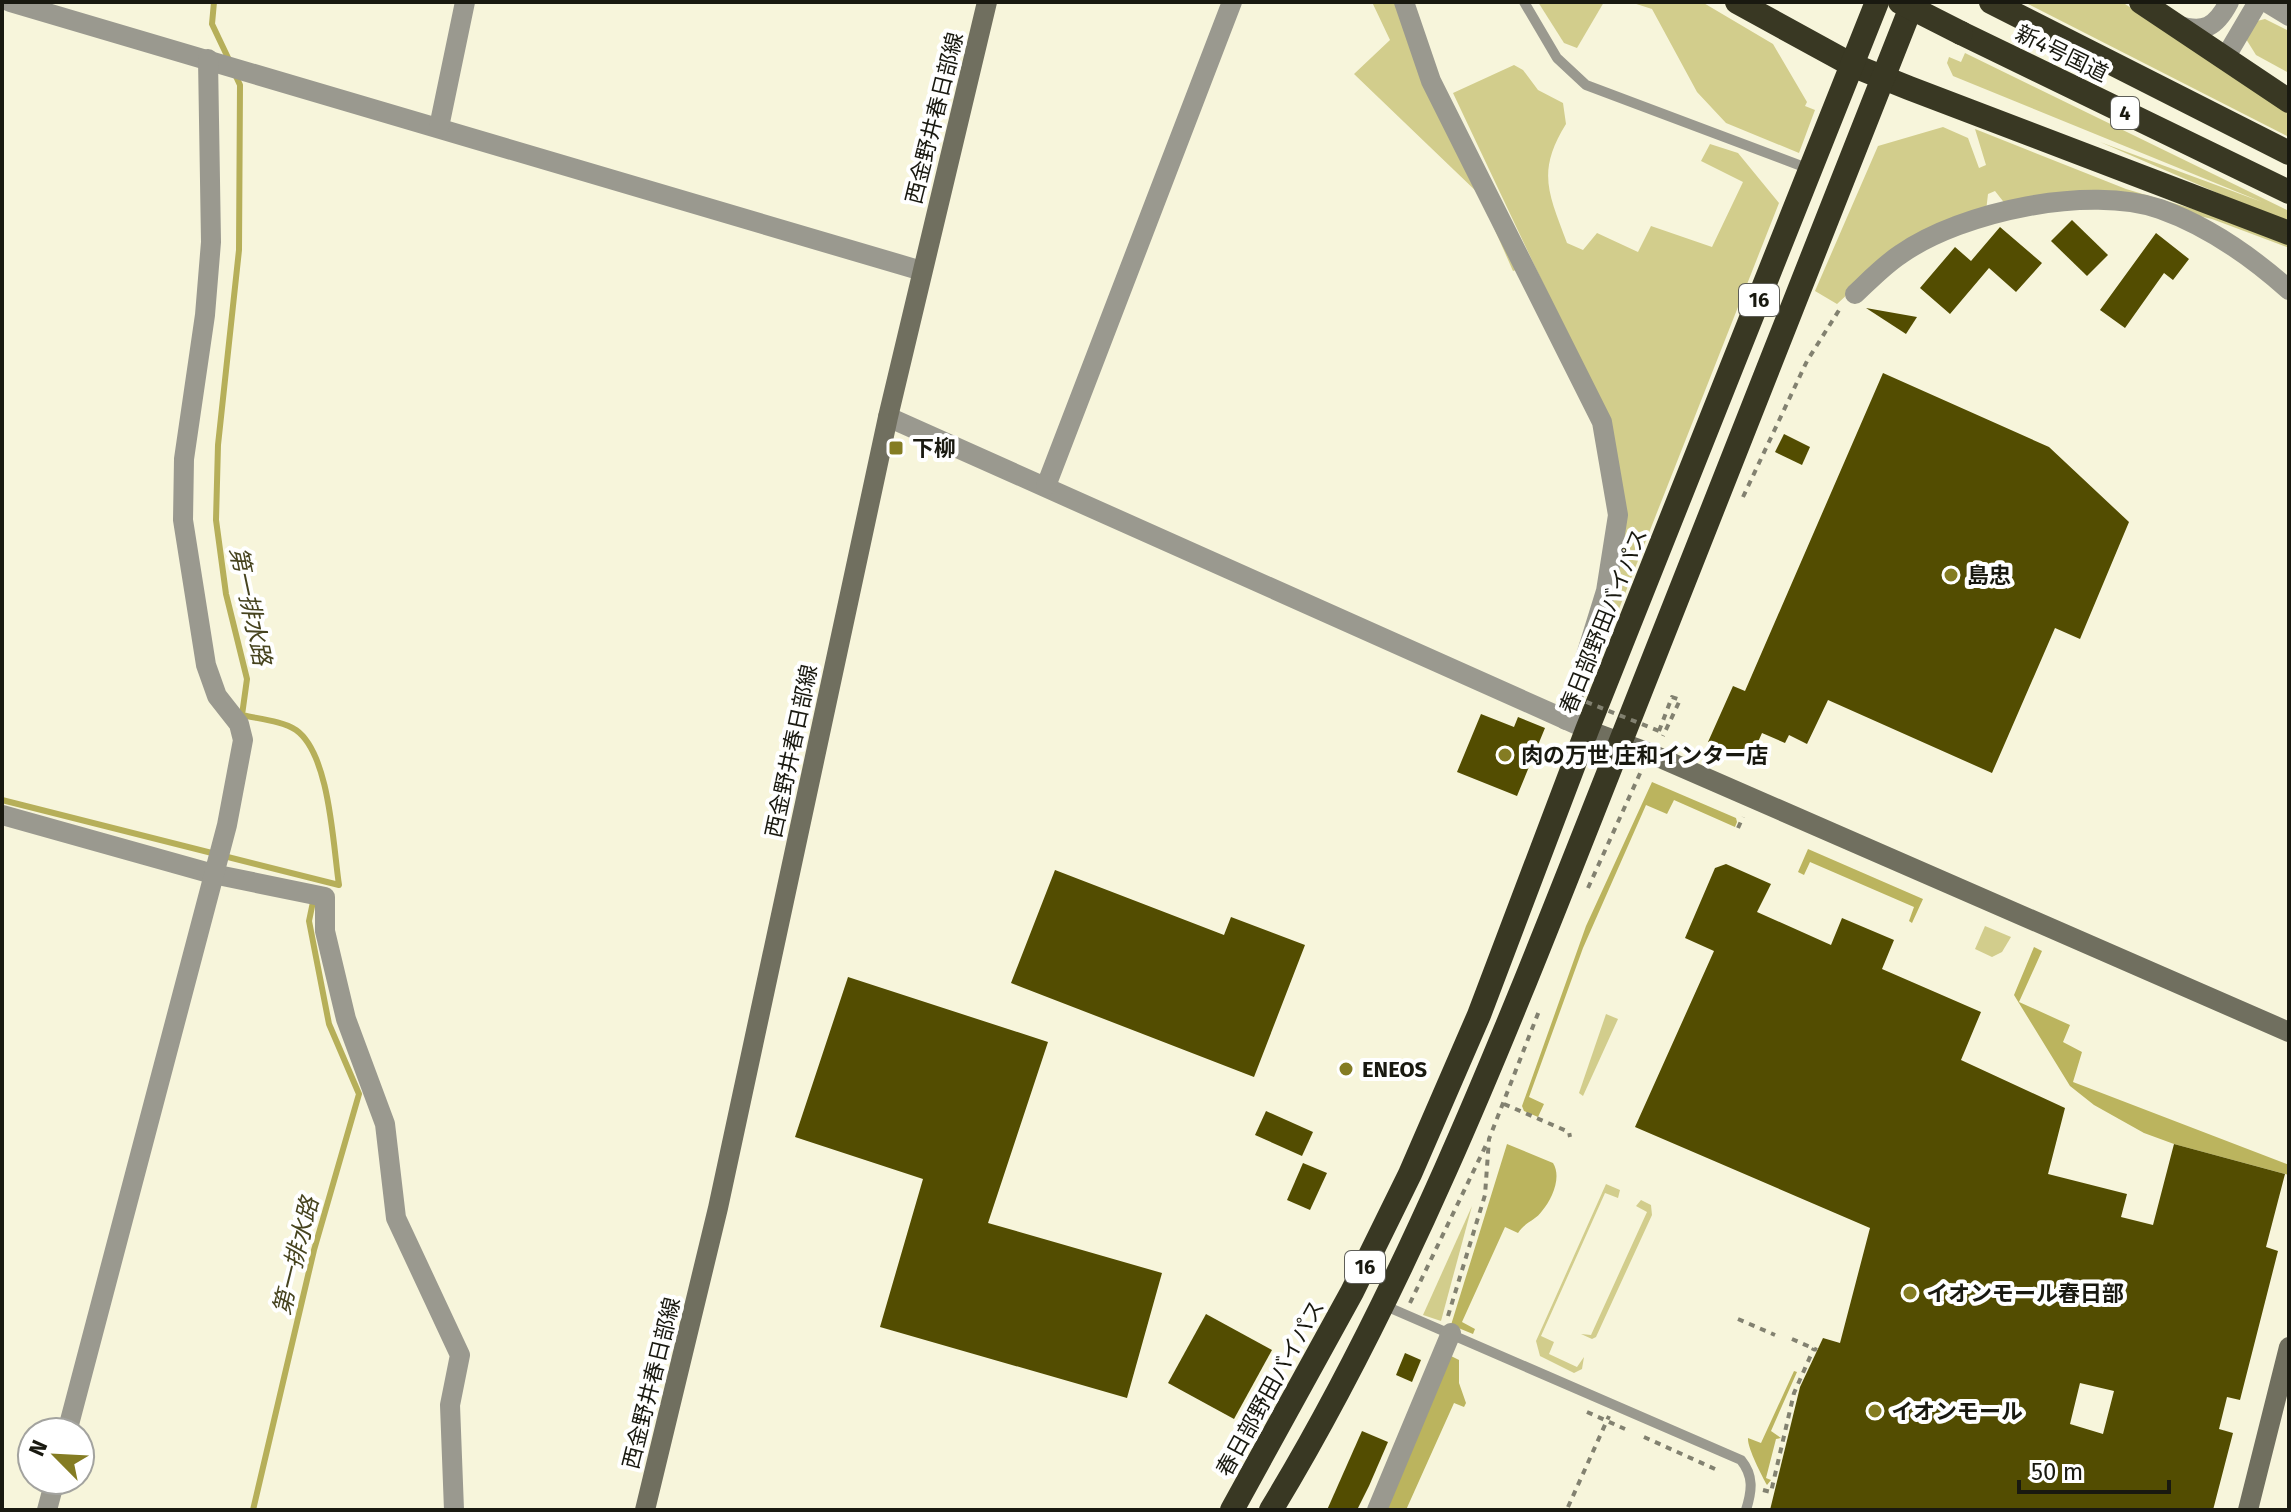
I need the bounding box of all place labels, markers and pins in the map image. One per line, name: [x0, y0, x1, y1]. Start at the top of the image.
place label: 下柳: [912, 435, 956, 462]
marker: 下柳: [887, 439, 905, 457]
place label: 島忠: [1967, 562, 2011, 589]
marker: 島忠: [1942, 566, 1960, 584]
place label: 肉の万世 庄和インター店: [1521, 742, 1768, 769]
marker: 肉の万世 庄和インター店: [1496, 746, 1514, 764]
place label: ENEOS: [1362, 1056, 1428, 1083]
marker: ENEOS: [1337, 1060, 1355, 1078]
place label: イオンモール春日部: [1926, 1280, 2124, 1307]
marker: イオンモール春日部: [1901, 1284, 1919, 1302]
place label: イオンモール: [1891, 1398, 2023, 1425]
marker: イオンモール: [1866, 1402, 1884, 1420]

